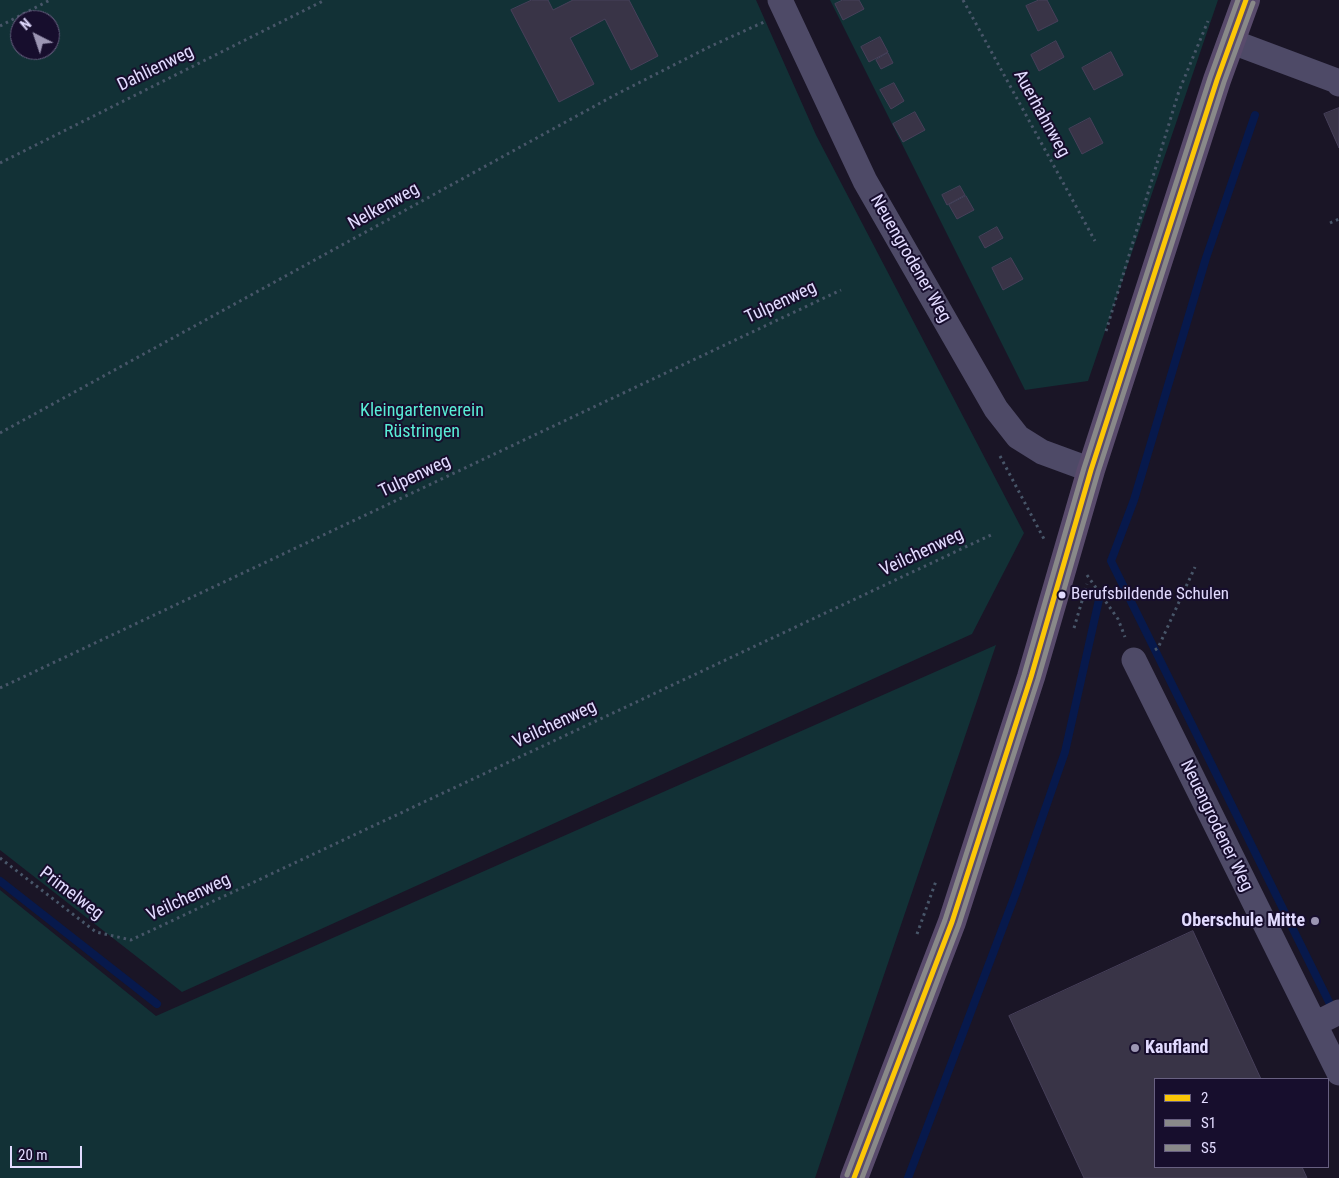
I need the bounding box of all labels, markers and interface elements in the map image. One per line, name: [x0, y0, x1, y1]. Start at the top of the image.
north arrow: [10, 10, 60, 60]
text: N: [17, 16, 34, 33]
street label: Dahlienweg: [114, 41, 198, 97]
street label: Auerhahnweg: [1008, 67, 1074, 161]
street label: Nelkenweg: [345, 179, 423, 235]
street label: Neuengrodener Weg: [865, 191, 955, 327]
street label: Tulpenweg: [742, 277, 820, 329]
park label: Kleingartenverein Rüstringen: [360, 400, 484, 442]
street label: Tulpenweg: [376, 451, 454, 503]
street label: Veilchenweg: [877, 524, 967, 582]
place label: Berufsbildende Schulen: [1071, 585, 1229, 605]
marker: Berufsbildende Schulen: [1057, 590, 1067, 600]
street label: Veilchenweg: [510, 696, 600, 754]
street label: Neuengrodener Weg: [1175, 757, 1257, 895]
street label: Primelweg: [35, 863, 107, 925]
street label: Veilchenweg: [144, 869, 234, 927]
place label: Oberschule Mitte: [1181, 910, 1305, 932]
marker: Oberschule Mitte: [1309, 915, 1321, 927]
place label: Kaufland: [1145, 1037, 1208, 1059]
marker: Kaufland: [1129, 1042, 1141, 1054]
legend: [1154, 1078, 1329, 1168]
text: 2: [1201, 1089, 1208, 1107]
text: S1: [1201, 1114, 1216, 1132]
scale bar: [12, 1136, 85, 1168]
text: S5: [1201, 1139, 1216, 1157]
text: 20 m: [18, 1146, 48, 1164]

